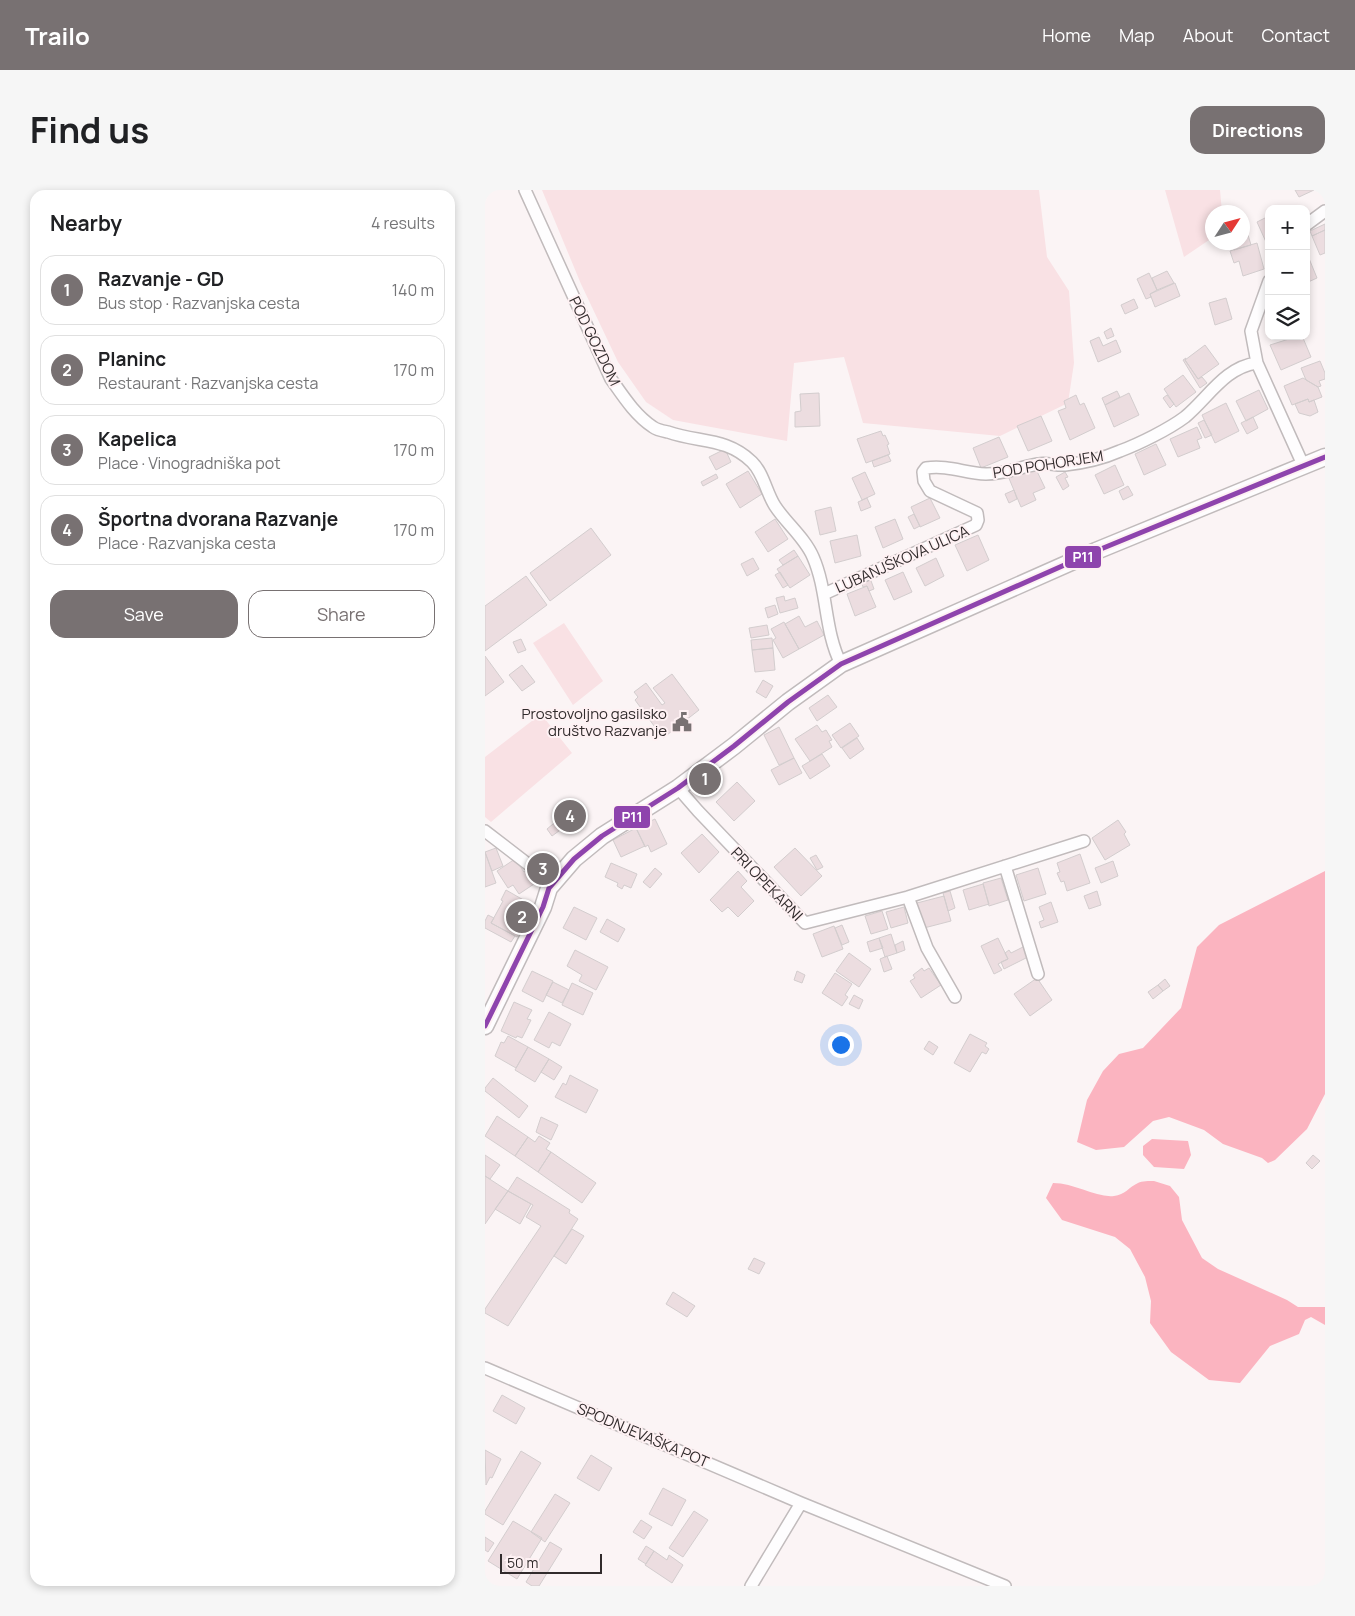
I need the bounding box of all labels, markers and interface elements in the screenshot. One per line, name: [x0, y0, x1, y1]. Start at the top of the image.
text: Trailo: [25, 19, 90, 52]
text: Home: [1042, 23, 1091, 47]
text: Map: [1119, 23, 1155, 47]
text: About: [1183, 23, 1233, 47]
text: Contact: [1261, 23, 1330, 47]
text: Find us: [30, 106, 149, 154]
button: Directions: [1190, 106, 1325, 154]
north arrow: [1205, 205, 1250, 250]
map controls: [1265, 205, 1310, 340]
button: +: [1265, 205, 1310, 250]
text: Nearby: [50, 209, 122, 237]
text: 4 results: [371, 212, 435, 234]
button: −: [1265, 250, 1310, 295]
text: Razvanje - GD: [98, 266, 224, 292]
text: 1: [63, 279, 71, 301]
text: 140 m: [392, 279, 434, 301]
text: Bus stop · Razvanjska cesta: [98, 292, 300, 314]
street label: POD GOZDOM: [564, 293, 626, 389]
button: layers: [1265, 295, 1310, 340]
text: Planinc: [98, 346, 166, 372]
text: 2: [62, 359, 72, 381]
text: 170 m: [393, 359, 434, 381]
text: Restaurant · Razvanjska cesta: [98, 372, 319, 394]
text: Kapelica: [98, 426, 177, 452]
text: 3: [62, 439, 72, 461]
text: 170 m: [393, 439, 434, 461]
street label: POD POHORJEM: [991, 445, 1105, 483]
text: Place · Vinogradniška pot: [98, 452, 281, 474]
text: Športna dvorana Razvanje: [98, 506, 338, 532]
text: 4: [62, 519, 72, 541]
text: 170 m: [393, 519, 434, 541]
street label: LUBANJŠKOVA ULICA: [832, 520, 973, 598]
text: Place · Razvanjska cesta: [98, 532, 276, 554]
line badge: P11: [1064, 545, 1102, 569]
text: P11: [1072, 547, 1094, 566]
button: Save: [50, 590, 238, 638]
button: Share: [248, 590, 435, 638]
place label: Prostovoljno gasilsko društvo Razvanje: [521, 703, 667, 741]
public building icon: Prostovoljno gasilsko društvo Razvanje: [671, 711, 693, 733]
pin: 1: [689, 760, 721, 798]
pin: 4: [554, 797, 586, 835]
line badge: P11: [613, 805, 651, 829]
text: P11: [621, 807, 643, 826]
street label: PRI OPEKARNI: [726, 842, 808, 926]
pin: 3: [527, 850, 559, 888]
pin: 2: [506, 898, 538, 936]
your location: [828, 1032, 854, 1058]
street label: SPODNJEVAŠKA POT: [574, 1398, 712, 1472]
scale bar: [500, 1551, 603, 1574]
text: 50 m: [507, 1553, 538, 1572]

